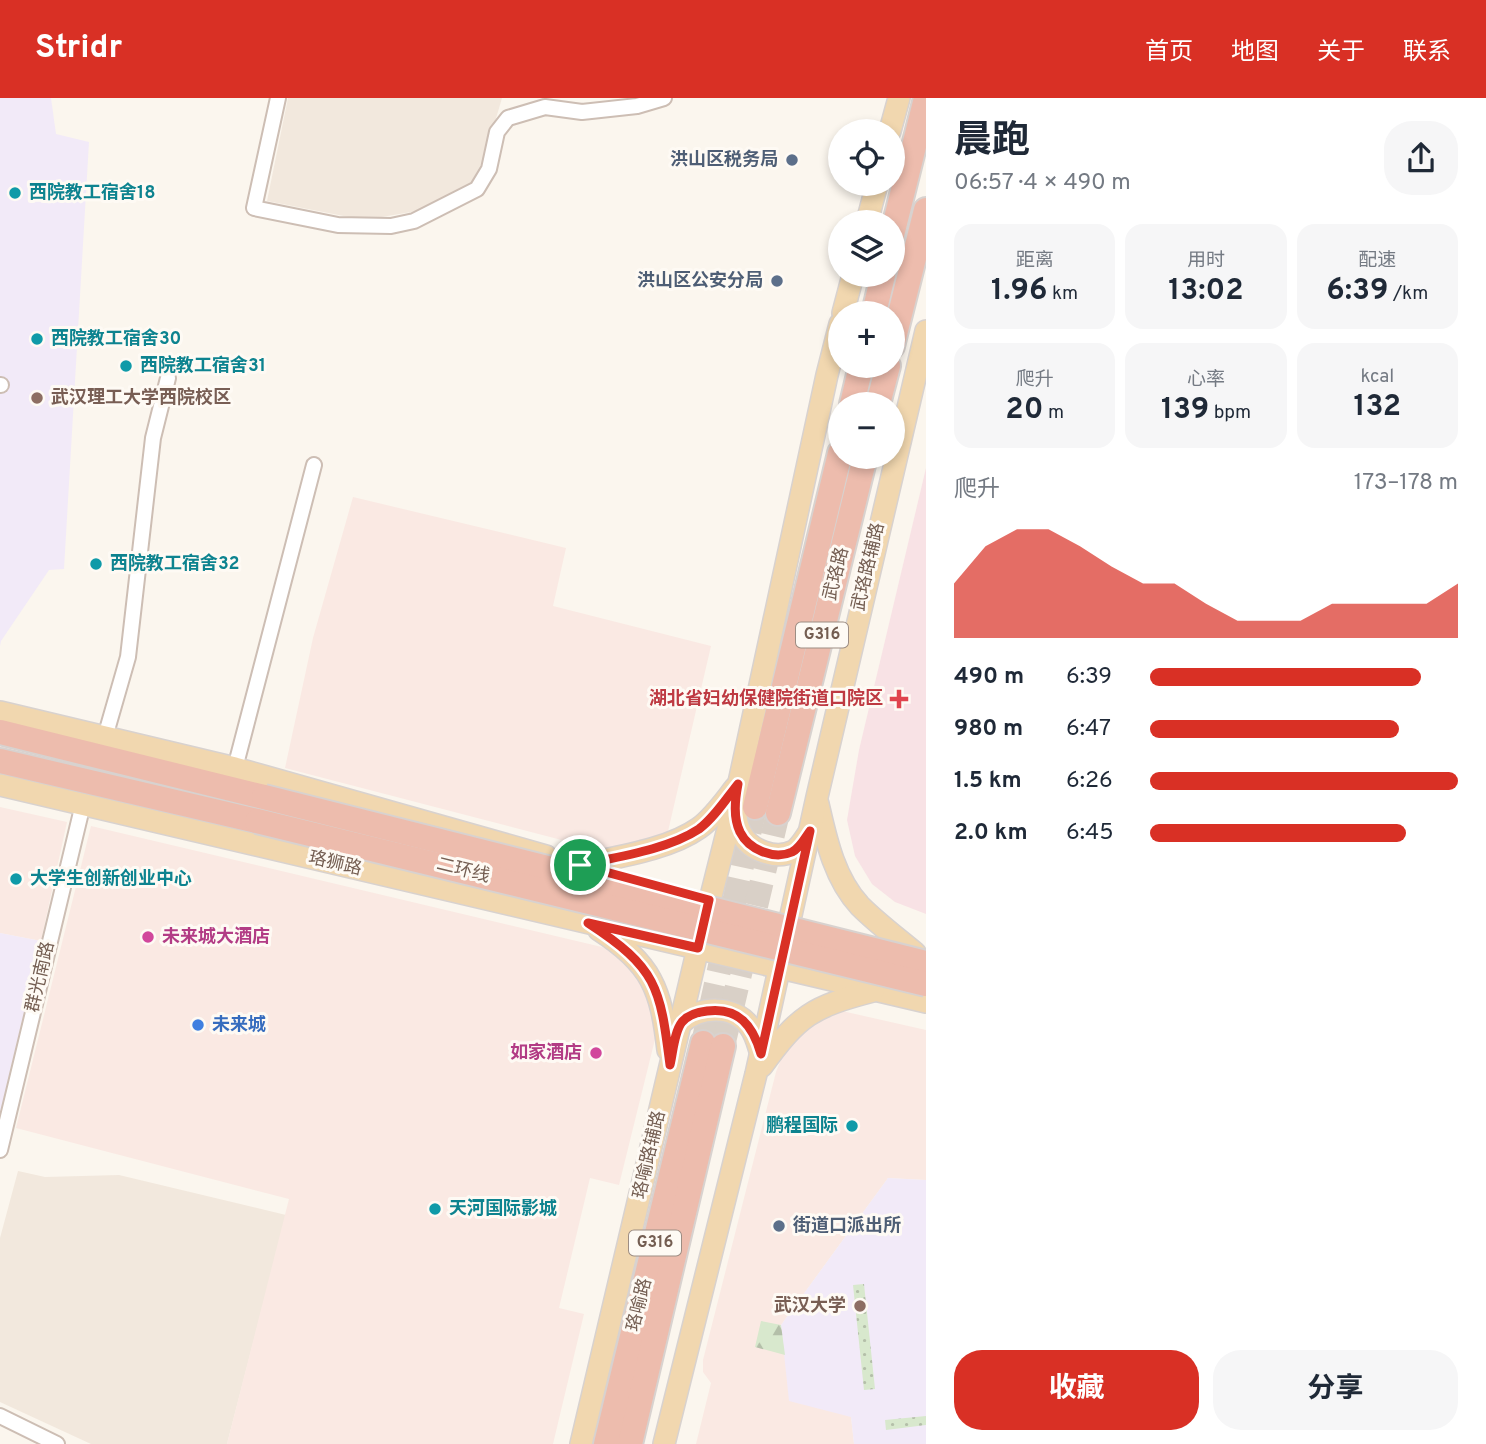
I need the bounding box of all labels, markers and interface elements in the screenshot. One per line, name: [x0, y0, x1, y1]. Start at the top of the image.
text: Stridr: [35, 28, 122, 70]
text: 首页: [1145, 38, 1193, 68]
text: 地图: [1231, 38, 1279, 68]
text: 关于: [1317, 38, 1365, 68]
text: 联系: [1403, 38, 1451, 68]
text: 晨跑: [954, 118, 1030, 167]
map controls: [828, 119, 905, 469]
button: locate: [828, 119, 905, 196]
button: share: [1384, 121, 1458, 195]
place label: 洪山区税务局: [670, 149, 778, 172]
marker: 洪山区税务局: [784, 152, 800, 168]
text: 06:57 · 4 × 490 m: [954, 169, 1131, 198]
place label: 西院教工宿舍18: [29, 182, 156, 205]
marker: 西院教工宿舍18: [7, 185, 23, 201]
button: layers: [828, 210, 905, 287]
text: 距离: [1016, 249, 1054, 273]
text: 用时: [1187, 249, 1225, 273]
text: 配速: [1358, 249, 1396, 273]
place label: 洪山区公安分局: [637, 270, 763, 293]
marker: 洪山区公安分局: [769, 273, 785, 289]
text: 1.96: [991, 273, 1047, 310]
text: 13:02: [1168, 273, 1244, 310]
text: 6:39: [1326, 273, 1388, 310]
text: km: [1047, 282, 1078, 306]
text: /km: [1388, 282, 1428, 306]
button: +: [828, 301, 905, 378]
place label: 西院教工宿舍30: [51, 328, 181, 351]
marker: 西院教工宿舍30: [29, 331, 45, 347]
place label: 西院教工宿舍31: [140, 355, 266, 378]
marker: 西院教工宿舍31: [118, 358, 134, 374]
text: kcal: [1360, 365, 1394, 389]
text: 爬升: [1016, 368, 1054, 392]
text: 心率: [1187, 368, 1225, 392]
place label: 武汉理工大学西院校区: [51, 387, 231, 410]
text: 132: [1353, 389, 1401, 426]
marker: 武汉理工大学西院校区: [29, 390, 45, 406]
button: −: [828, 392, 905, 469]
text: 20: [1005, 392, 1043, 429]
text: 139: [1161, 392, 1209, 429]
text: m: [1043, 401, 1064, 425]
text: bpm: [1209, 401, 1251, 425]
text: 173–178 m: [1354, 469, 1458, 498]
text: 爬升: [954, 476, 1000, 505]
street label: 武珞路辅路: [848, 521, 890, 613]
street label: 武珞路: [819, 545, 855, 603]
place label: 西院教工宿舍32: [110, 553, 239, 576]
marker: 西院教工宿舍32: [88, 556, 104, 572]
road number: G316: [796, 622, 848, 648]
text: 490 m: [954, 663, 1024, 692]
text: 6:39: [1066, 663, 1112, 692]
place label: 湖北省妇幼保健院街道口院区: [649, 688, 883, 711]
marker: 湖北省妇幼保健院街道口院区: [889, 689, 909, 709]
text: 980 m: [954, 715, 1023, 744]
text: 6:47: [1066, 715, 1111, 744]
text: 1.5 km: [954, 767, 1022, 796]
text: 6:26: [1066, 767, 1113, 796]
text: 2.0 km: [954, 819, 1028, 848]
text: 6:45: [1066, 819, 1113, 848]
pin: [550, 835, 610, 895]
icon: arrive: [561, 846, 599, 884]
street label: 珞狮路: [306, 847, 364, 881]
street label: 二环线: [434, 853, 492, 889]
place label: 大学生创新创业中心: [30, 868, 192, 891]
marker: 大学生创新创业中心: [8, 871, 24, 887]
place label: 未来城大酒店: [162, 926, 270, 949]
marker: 未来城大酒店: [140, 929, 156, 945]
street label: 群光南路: [22, 939, 60, 1015]
place label: 未来城: [212, 1014, 266, 1037]
marker: 未来城: [190, 1017, 206, 1033]
place label: 如家酒店: [510, 1042, 582, 1065]
marker: 如家酒店: [588, 1045, 604, 1061]
street label: 珞喻路辅路: [629, 1109, 671, 1201]
place label: 鹏程国际: [766, 1115, 838, 1138]
marker: 鹏程国际: [844, 1118, 860, 1134]
place label: 天河国际影城: [449, 1198, 557, 1221]
marker: 天河国际影城: [427, 1201, 443, 1217]
place label: 街道口派出所: [793, 1215, 901, 1238]
marker: 街道口派出所: [771, 1218, 787, 1234]
road number: G316: [629, 1231, 681, 1256]
street label: 珞喻路: [622, 1276, 658, 1334]
place label: 武汉大学: [774, 1295, 846, 1318]
marker: 武汉大学: [852, 1298, 868, 1314]
button: 收藏: [954, 1350, 1199, 1430]
button: 分享: [1213, 1350, 1458, 1430]

